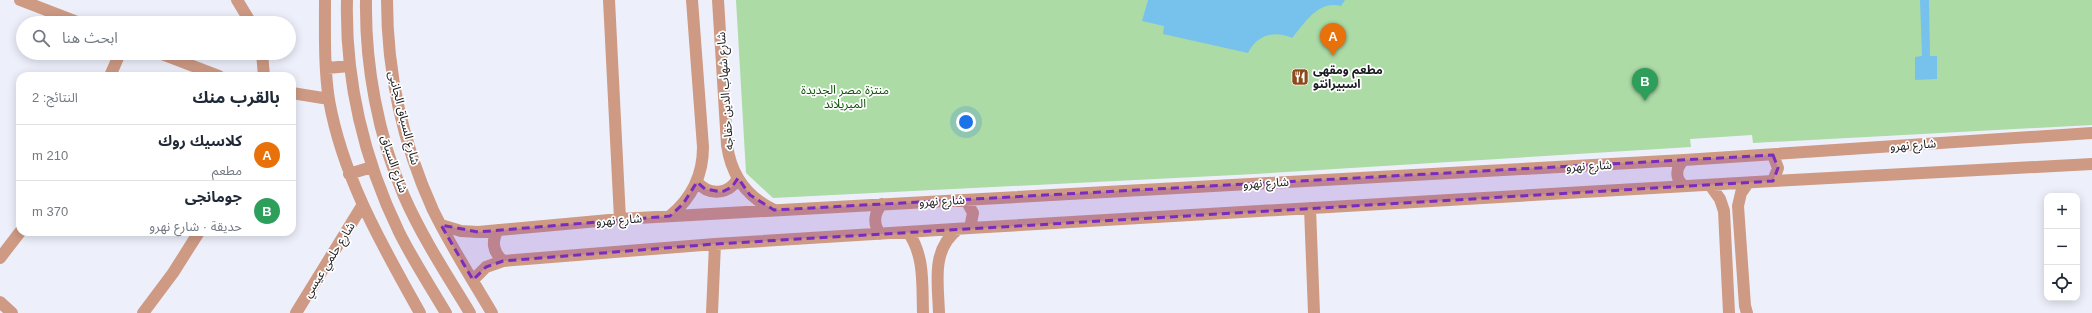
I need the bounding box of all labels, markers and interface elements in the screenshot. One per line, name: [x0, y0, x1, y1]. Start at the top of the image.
search box: [16, 16, 296, 60]
pin: A: [1320, 23, 1346, 56]
icon: search: [30, 27, 52, 49]
text: ابحث هنا: [62, 29, 118, 46]
street label: شارع شهاب الدين خفاجه: [714, 31, 738, 151]
place label: مطعم ومقهى اسبيرانتو: [1313, 63, 1383, 91]
restaurant icon: مطعم ومقهى اسبيرانتو: [1290, 67, 1310, 87]
pin: B: [1632, 68, 1658, 101]
street label: شارع السباق الجانبى: [385, 69, 423, 167]
park label: منتزة مصر الجديدة الميريلاند: [801, 83, 889, 111]
text: بالقرب منك: [192, 88, 280, 107]
text: النتائج: 2: [32, 90, 78, 105]
your location: [956, 112, 976, 132]
text: كلاسيك روك: [158, 132, 242, 149]
street label: شارع السباق: [377, 133, 411, 195]
street label: شارع نهرو: [1889, 136, 1937, 156]
text: 210 m: [32, 148, 68, 163]
text: A: [262, 148, 272, 163]
street label: شارع نهرو: [1566, 158, 1613, 176]
text: مطعم: [212, 163, 242, 178]
street label: شارع نهرو: [1243, 175, 1290, 193]
text: جومانجى: [185, 188, 242, 205]
street label: شارع نهرو: [919, 193, 966, 211]
map controls: [2044, 193, 2080, 301]
button: +: [2044, 193, 2080, 229]
text: 370 m: [32, 204, 68, 219]
text: B: [262, 204, 272, 219]
street label: شارع نهرو: [595, 211, 643, 231]
text: حديقة · شارع نهرو: [149, 219, 242, 234]
street label: شارع حلمي عيسي: [300, 220, 360, 302]
button: −: [2044, 229, 2080, 265]
button: locate: [2044, 265, 2080, 301]

